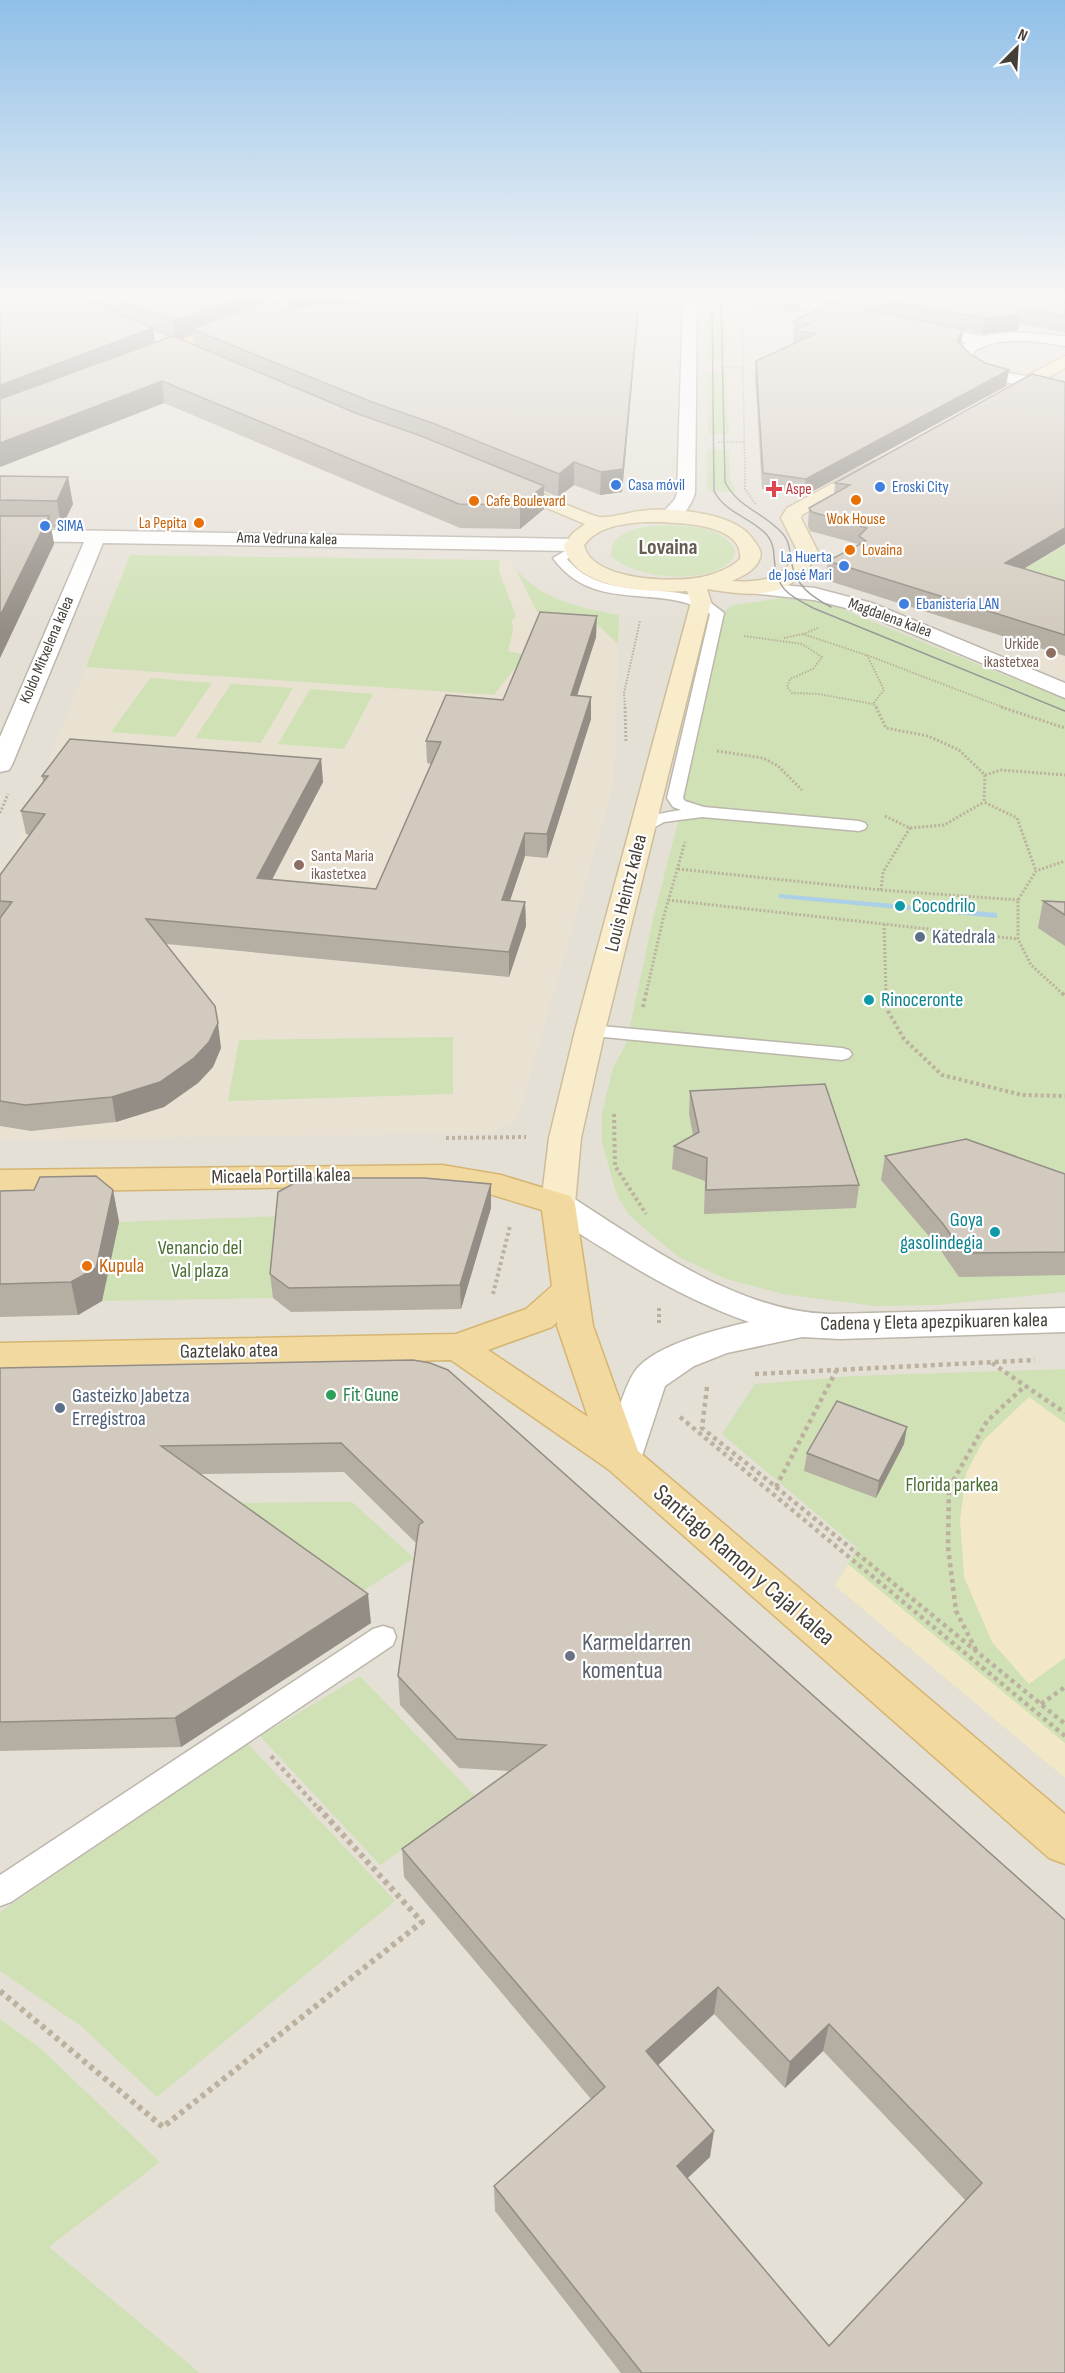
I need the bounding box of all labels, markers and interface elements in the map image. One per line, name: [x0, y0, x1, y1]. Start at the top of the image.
north arrow: [987, 18, 1047, 78]
text: N: [1015, 25, 1030, 46]
place label: Casa móvil: [628, 476, 685, 495]
marker: Casa móvil: [609, 478, 623, 492]
place label: Eroski City: [892, 478, 949, 497]
place label: Aspe: [785, 480, 812, 499]
marker: Eroski City: [873, 480, 887, 494]
marker: Aspe: [767, 482, 781, 496]
place label: Cafe Boulevard: [486, 492, 566, 511]
marker: Wok House: [849, 493, 863, 507]
marker: Cafe Boulevard: [467, 494, 481, 508]
place label: Wok House: [826, 510, 886, 529]
place label: La Pepita: [139, 514, 187, 533]
marker: La Pepita: [192, 516, 206, 530]
place label: SIMA: [57, 517, 84, 536]
marker: SIMA: [38, 519, 52, 533]
street label: Ama Vedruna kalea: [236, 529, 337, 549]
district label: Lovaina: [638, 534, 698, 561]
place label: Lovaina: [862, 541, 902, 560]
marker: Lovaina: [843, 543, 857, 557]
place label: La Huerta de José Mari: [768, 548, 832, 585]
marker: La Huerta de José Mari: [837, 559, 851, 573]
street label: Koldo Mitxelena kalea: [16, 593, 78, 707]
street label: Magdalena kalea: [846, 594, 934, 642]
place label: Ebanistería LAN: [916, 595, 1000, 614]
marker: Ebanistería LAN: [897, 597, 911, 611]
place label: Urkide ikastetxea: [984, 635, 1039, 672]
marker: Urkide ikastetxea: [1044, 646, 1058, 660]
street label: Louis Heintz kalea: [600, 832, 652, 954]
place label: Santa Maria ikastetxea: [311, 847, 374, 884]
marker: Santa Maria ikastetxea: [292, 858, 306, 872]
place label: Cocodrilo: [912, 894, 976, 918]
marker: Cocodrilo: [893, 899, 907, 913]
place label: Katedrala: [932, 925, 996, 949]
marker: Katedrala: [913, 930, 927, 944]
place label: Rinoceronte: [881, 988, 963, 1012]
marker: Rinoceronte: [862, 993, 876, 1007]
street label: Micaela Portilla kalea: [211, 1163, 351, 1189]
place label: Goya gasolindegia: [900, 1208, 983, 1255]
marker: Goya gasolindegia: [988, 1225, 1002, 1239]
park label: Venancio del Val plaza: [158, 1236, 242, 1283]
place label: Kupula: [99, 1254, 144, 1278]
marker: Kupula: [80, 1259, 94, 1273]
street label: Cadena y Eleta apezpikuaren kalea: [820, 1308, 1048, 1336]
street label: Gaztelako atea: [180, 1338, 278, 1364]
place label: Fit Gune: [343, 1383, 399, 1407]
place label: Gasteizko Jabetza Erregistroa: [72, 1384, 190, 1431]
marker: Fit Gune: [324, 1388, 338, 1402]
marker: Gasteizko Jabetza Erregistroa: [53, 1401, 67, 1415]
park label: Florida parkea: [905, 1473, 999, 1497]
street label: Santiago Ramon y Cajal kalea: [647, 1478, 841, 1652]
place label: Karmeldarren komentua: [582, 1628, 691, 1685]
marker: Karmeldarren komentua: [563, 1649, 577, 1663]

